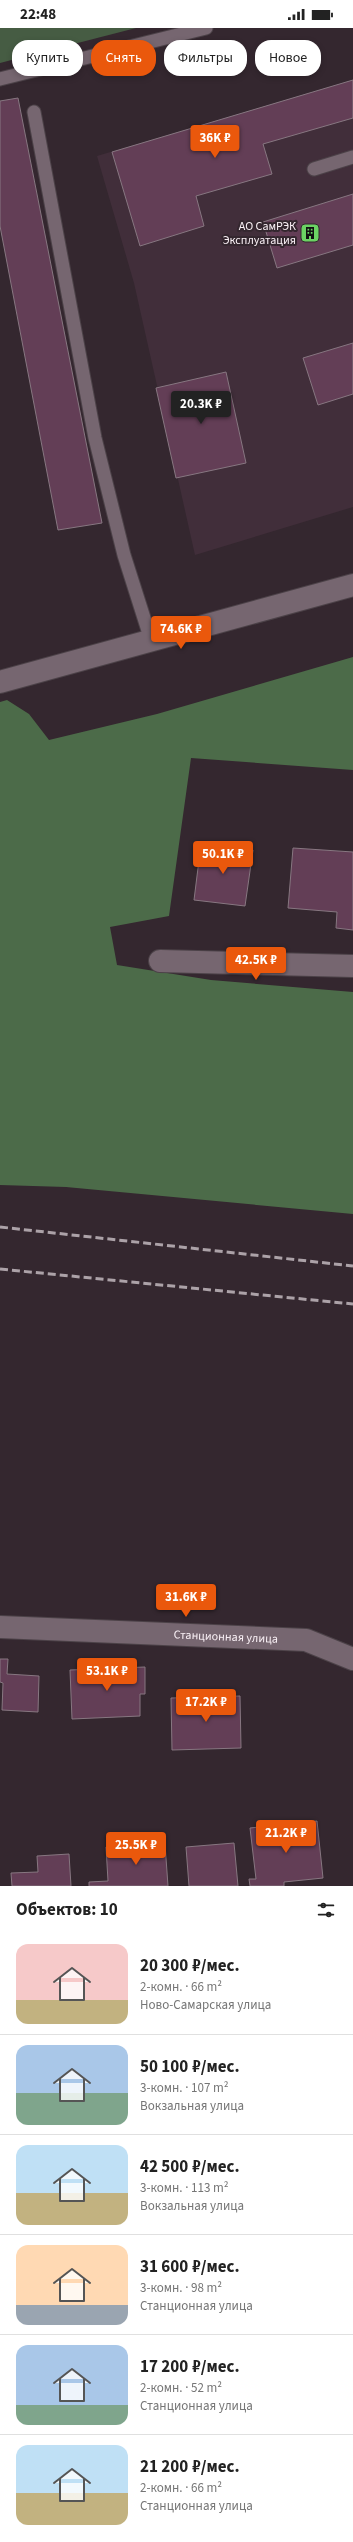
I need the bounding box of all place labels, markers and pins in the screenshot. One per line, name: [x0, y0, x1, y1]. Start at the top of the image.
pin: 36K ₽: [187, 125, 243, 159]
place label: АО СамРЭК Эксплуатация: [223, 218, 296, 249]
building icon: АО СамРЭК Эксплуатация: [299, 222, 321, 244]
pin: 20.3K ₽: [164, 391, 238, 425]
pin: 74.6K ₽: [144, 616, 218, 650]
pin: 50.1K ₽: [186, 841, 260, 875]
pin: 42.5K ₽: [219, 947, 293, 981]
pin: 31.6K ₽: [149, 1584, 223, 1618]
pin: 53.1K ₽: [70, 1658, 144, 1692]
pin: 17.2K ₽: [169, 1689, 243, 1723]
pin: 21.2K ₽: [249, 1820, 323, 1854]
pin: 25.5K ₽: [99, 1832, 173, 1866]

